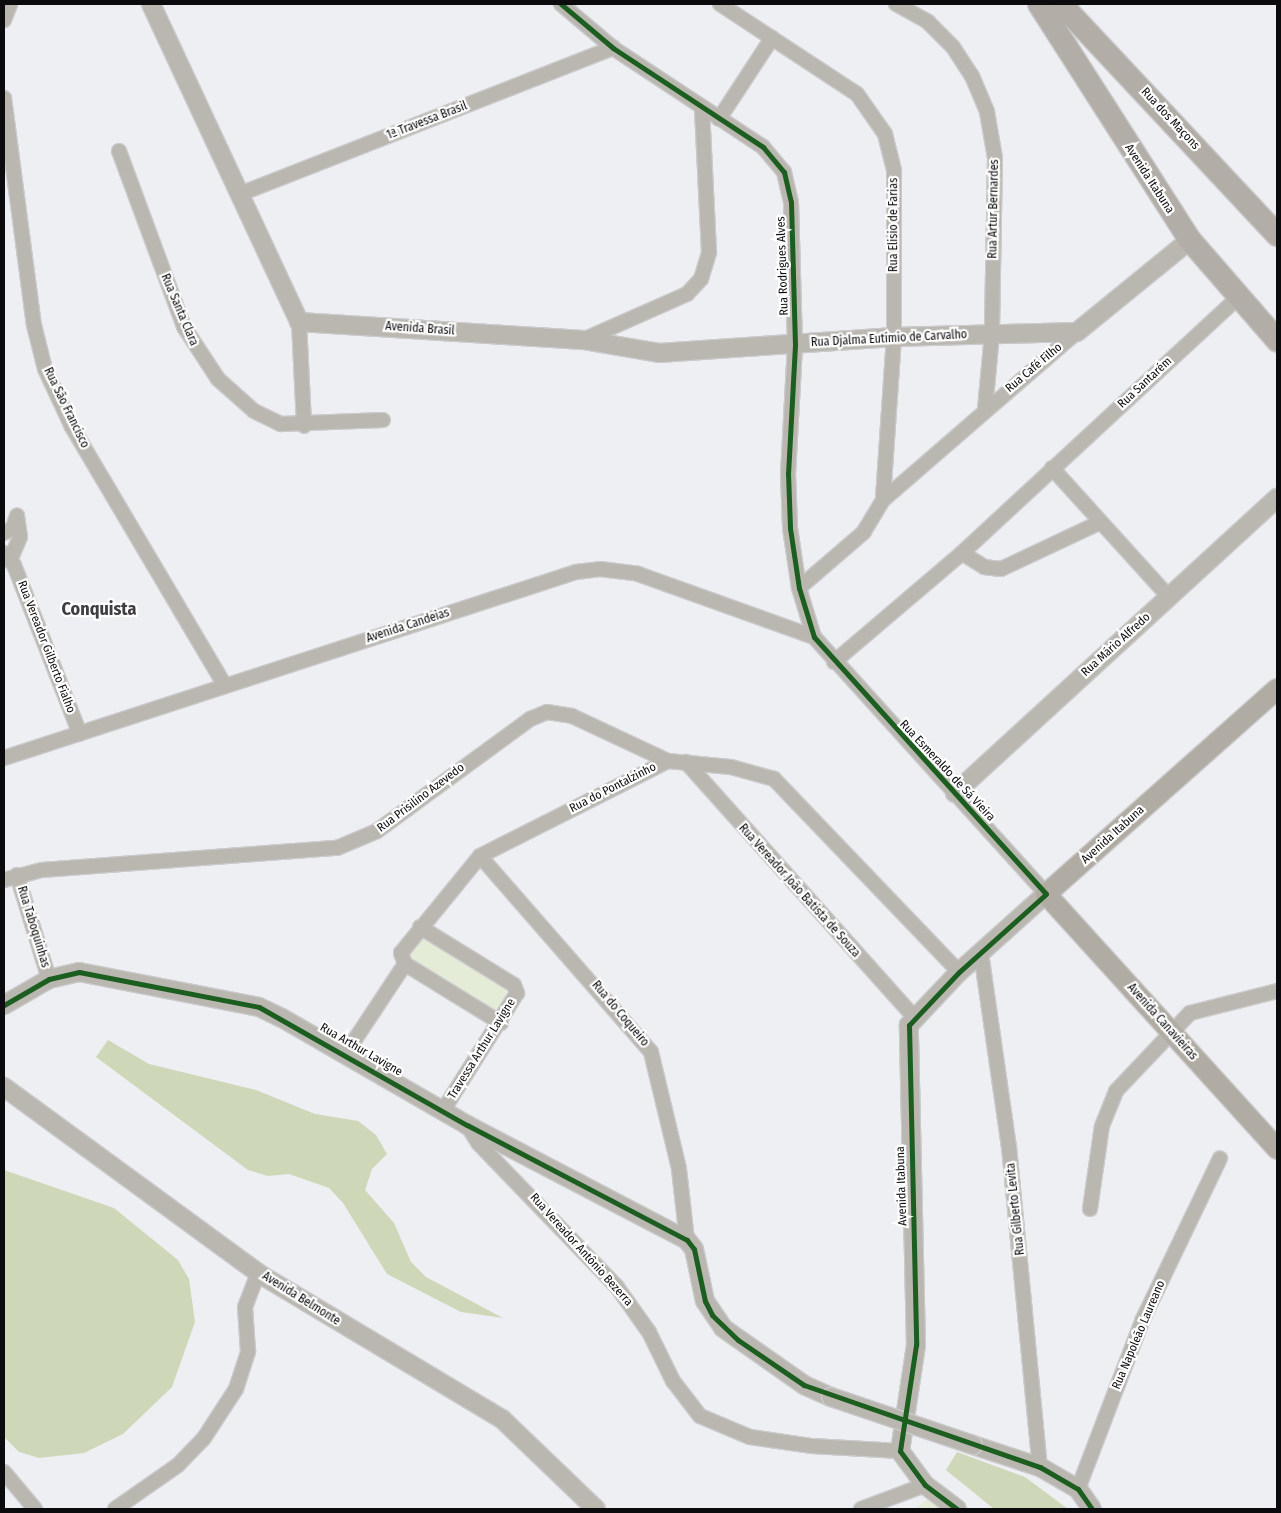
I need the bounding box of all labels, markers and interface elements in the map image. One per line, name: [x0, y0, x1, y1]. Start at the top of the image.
street label: Rua dos Maçons: [1138, 85, 1202, 153]
street label: 1ª Travessa Brasil: [385, 99, 469, 143]
street label: Avenida Itabuna: [1121, 142, 1177, 216]
street label: Rua Artur Bernardes: [986, 159, 1002, 259]
street label: Rua Elisio de Farias: [887, 178, 901, 272]
street label: Rua Rodrigues Alves: [774, 216, 792, 316]
street label: Rua Santa Clara: [157, 272, 201, 348]
street label: Avenida Brasil: [385, 319, 455, 339]
street label: Rua Djalma Eutímio de Carvalho: [811, 328, 967, 350]
street label: Rua Café Filho: [1003, 340, 1065, 396]
street label: Rua Santarém: [1115, 354, 1175, 412]
street label: Rua São Francisco: [40, 365, 92, 451]
street label: Rua Vereador Gilberto Fialho: [14, 579, 78, 715]
district label: Conquista: [62, 598, 136, 620]
street label: Avenida Candeias: [365, 606, 451, 646]
street label: Rua Mário Alfredo: [1079, 610, 1153, 680]
street label: Rua Esmeraldo de Sá Vieira: [896, 717, 998, 825]
street label: Rua do Pontalzinho: [567, 760, 659, 816]
street label: Rua Prisilino Azevedo: [375, 761, 467, 835]
street label: Avenida Itabuna: [1079, 803, 1147, 867]
street label: Rua Vereador João Batista de Souza: [735, 821, 863, 961]
street label: Rua Taboquinhas: [14, 885, 52, 969]
street label: Rua do Coqueiro: [588, 978, 652, 1050]
street label: Avenida Canavieiras: [1124, 981, 1200, 1063]
street label: Travessa Arthur Lavigne: [445, 996, 519, 1102]
street label: Rua Arthur Lavigne: [317, 1021, 405, 1079]
street label: Avenida Itabuna: [893, 1146, 911, 1226]
street label: Rua Gilberto Levita: [1004, 1162, 1028, 1256]
street label: Rua Vereador Antônio Bezerra: [527, 1191, 635, 1309]
street label: Avenida Belmonte: [259, 1269, 343, 1329]
street label: Rua Napoleão Laureano: [1110, 1278, 1168, 1392]

